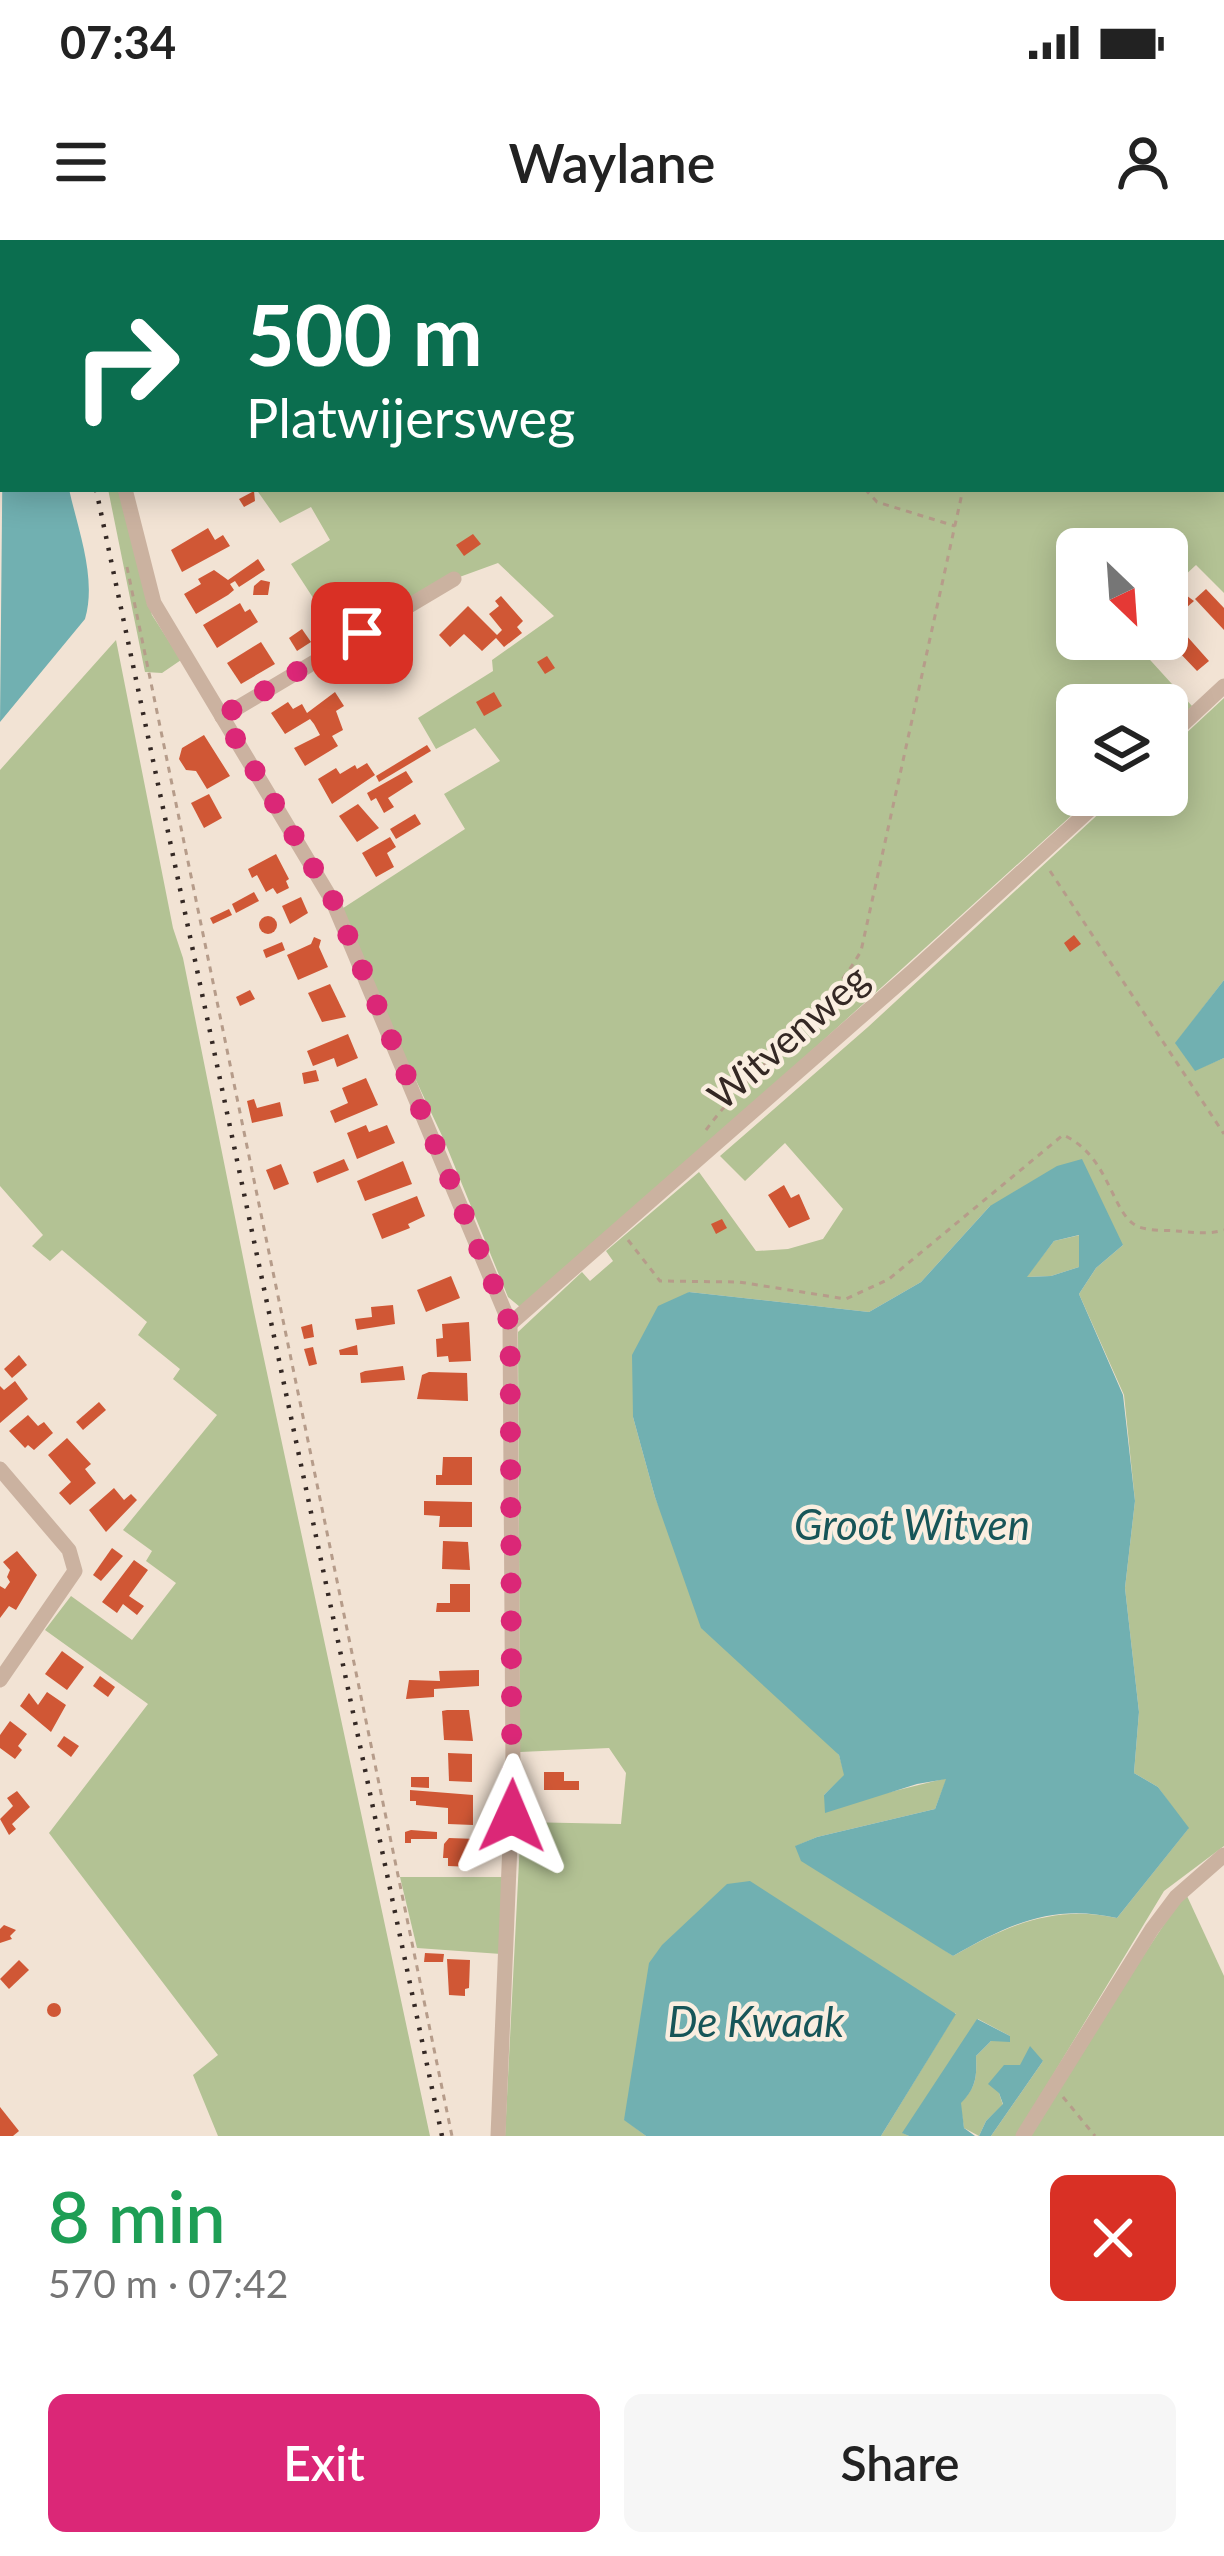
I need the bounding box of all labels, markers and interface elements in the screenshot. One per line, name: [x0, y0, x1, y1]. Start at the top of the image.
text: 07:34: [60, 15, 176, 69]
icon: menu: [48, 129, 114, 195]
icon: person: [1110, 129, 1176, 195]
text: Waylane: [509, 130, 715, 195]
text: 500 m: [246, 283, 483, 384]
icon: right: [48, 288, 204, 444]
text: Platwijersweg: [246, 385, 575, 450]
north arrow: [1056, 528, 1188, 660]
map controls: [1056, 528, 1188, 816]
pin: [311, 582, 413, 684]
icon: arrive: [329, 600, 395, 666]
button: layers: [1056, 684, 1188, 816]
street label: Witvenweg: [698, 954, 877, 1118]
water label: Groot Witven: [794, 1499, 1030, 1549]
position arrow: [449, 1753, 575, 1879]
water label: De Kwaak: [668, 1996, 845, 2046]
text: 8 min: [48, 2172, 226, 2258]
button: close: [1050, 2175, 1176, 2301]
text: 570 m · 07:42: [48, 2260, 288, 2306]
button: Exit: [48, 2394, 600, 2532]
button: Share: [624, 2394, 1176, 2532]

